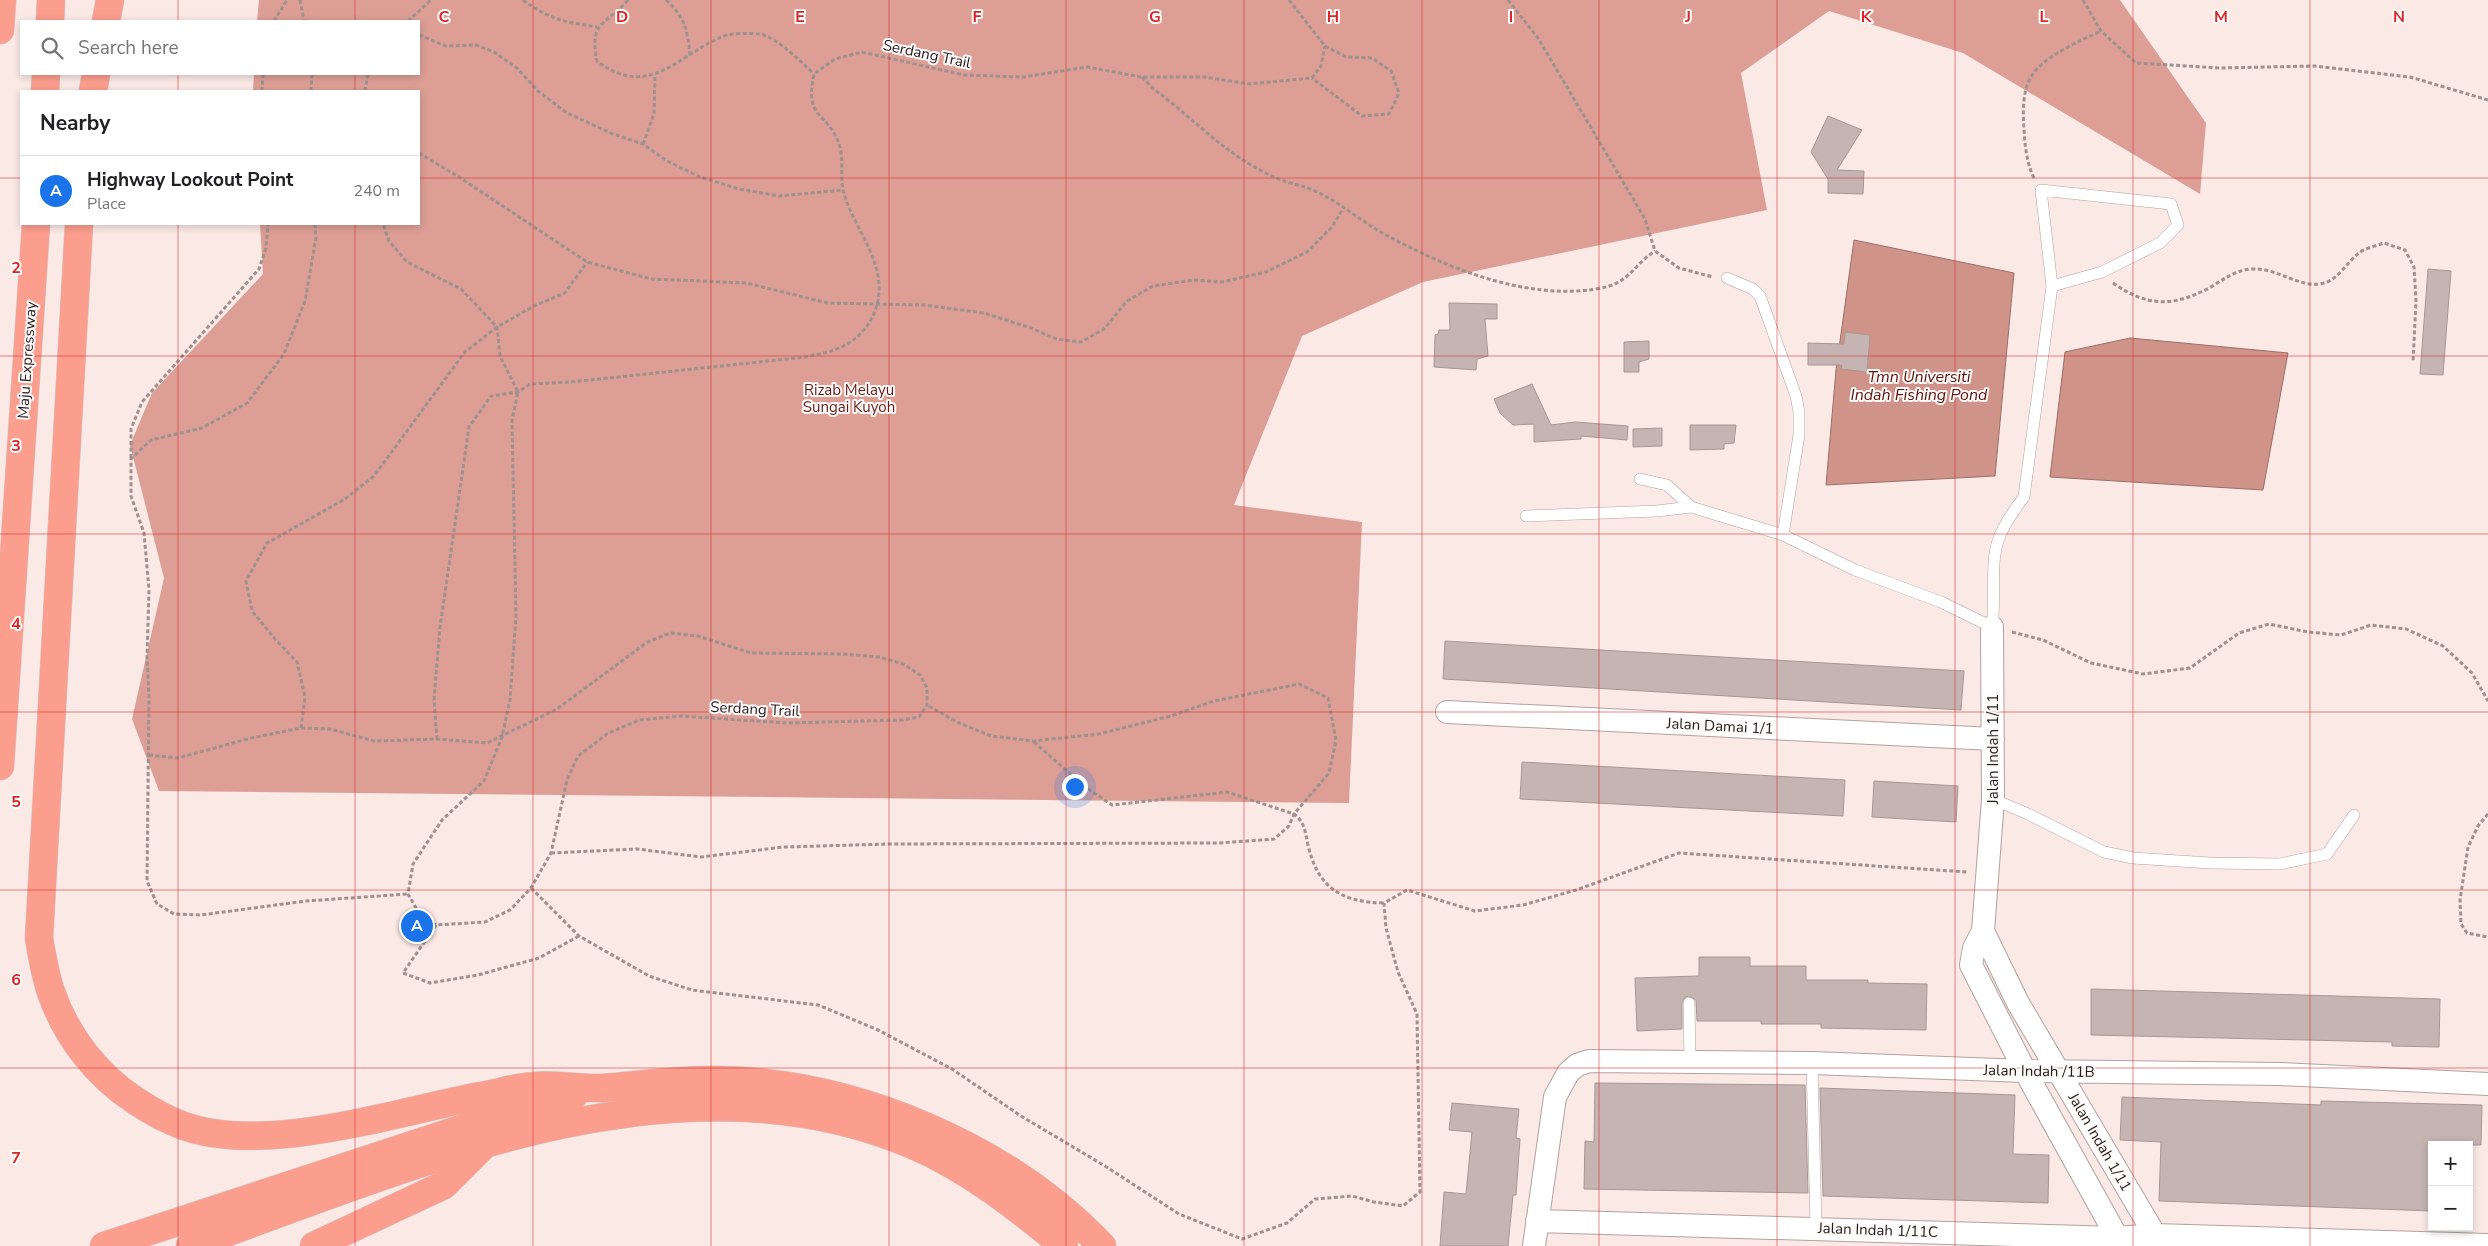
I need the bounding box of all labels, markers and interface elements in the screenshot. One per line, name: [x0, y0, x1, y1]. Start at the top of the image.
text: C: [439, 6, 450, 28]
text: D: [616, 6, 628, 28]
text: E: [795, 6, 805, 28]
text: F: [973, 6, 982, 28]
text: G: [1149, 6, 1161, 28]
text: H: [1327, 6, 1339, 28]
text: I: [1509, 6, 1513, 28]
text: J: [1684, 6, 1691, 28]
text: K: [1861, 6, 1873, 28]
text: L: [2040, 6, 2049, 28]
text: M: [2214, 6, 2228, 28]
text: N: [2393, 6, 2405, 28]
search box: [20, 20, 420, 75]
icon: search: [38, 34, 66, 62]
text: Search here: [78, 35, 179, 61]
street label: Serdang Trail: [881, 35, 973, 73]
text: Nearby: [40, 109, 110, 137]
text: Highway Lookout Point: [87, 167, 293, 193]
text: A: [50, 180, 62, 202]
text: 240 m: [353, 180, 400, 202]
text: Place: [87, 193, 126, 215]
text: 2: [11, 257, 21, 279]
street label: Maju Expressway: [13, 300, 41, 419]
water label: Tmn Universiti Indah Fishing Pond: [1851, 366, 1988, 406]
park label: Rizab Melayu Sungai Kuyoh: [803, 380, 895, 417]
text: 3: [11, 435, 21, 457]
text: 4: [11, 613, 21, 635]
street label: Jalan Indah 1/11: [1983, 694, 2003, 805]
street label: Serdang Trail: [710, 697, 801, 721]
street label: Jalan Damai 1/1: [1665, 713, 1774, 739]
your location: [1062, 774, 1088, 800]
text: 5: [11, 791, 21, 813]
pin: A: [401, 907, 433, 945]
text: 6: [11, 969, 21, 991]
street label: Jalan Indah /11B: [1982, 1060, 2095, 1082]
street label: Jalan Indah 1/11: [2063, 1088, 2136, 1195]
map controls: [2428, 1141, 2473, 1231]
button: +: [2428, 1141, 2473, 1186]
text: 7: [11, 1147, 21, 1169]
button: −: [2428, 1186, 2473, 1231]
street label: Jalan Indah 1/11C: [1817, 1218, 1938, 1242]

